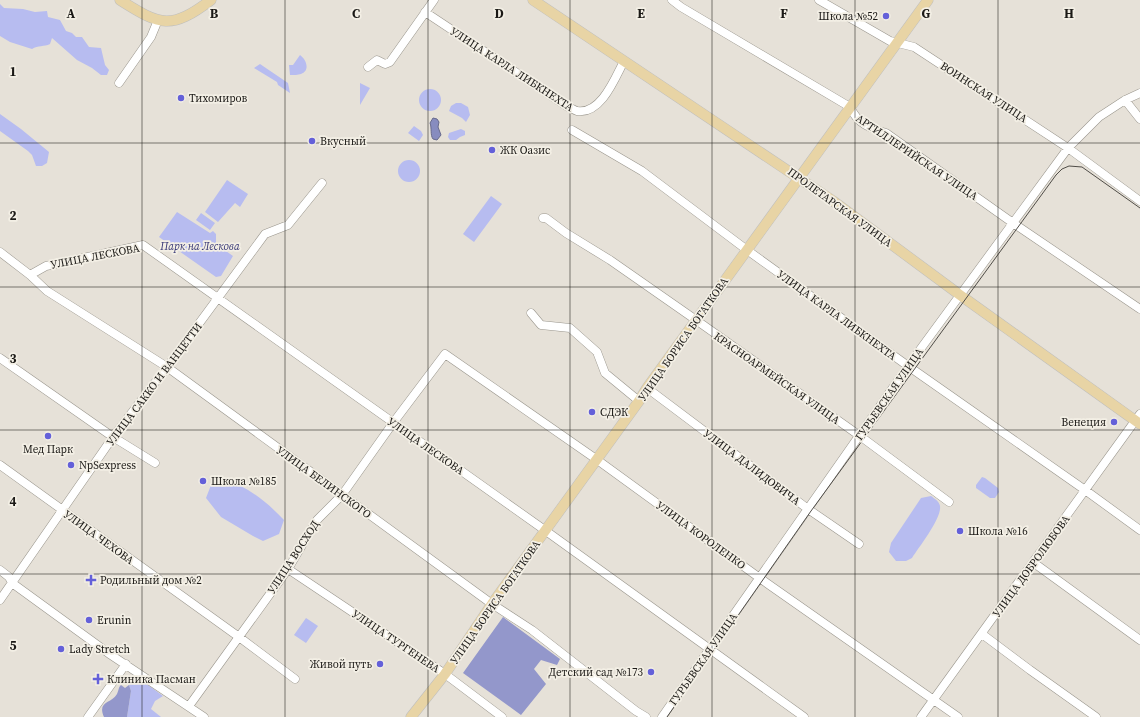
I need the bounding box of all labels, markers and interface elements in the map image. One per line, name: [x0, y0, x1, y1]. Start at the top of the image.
text: A: [67, 5, 76, 22]
text: B: [210, 5, 219, 22]
text: C: [352, 5, 360, 22]
text: D: [494, 5, 504, 22]
text: E: [637, 5, 645, 22]
text: F: [780, 5, 788, 22]
text: G: [922, 5, 931, 22]
text: H: [1064, 5, 1074, 22]
place label: Школа №52: [818, 9, 878, 24]
marker: Школа №52: [881, 11, 891, 21]
street label: УЛИЦА КАРЛА ЛИБКНЕХТА: [447, 24, 577, 115]
street label: ВОИНСКАЯ УЛИЦА: [937, 59, 1031, 127]
text: 1: [9, 63, 17, 80]
place label: Тихомиров: [189, 91, 248, 106]
marker: Тихомиров: [176, 93, 186, 103]
street label: АРТИЛЛЕРИЙСКАЯ УЛИЦА: [853, 111, 981, 204]
place label: Вкусный: [320, 134, 366, 149]
marker: Вкусный: [307, 136, 317, 146]
place label: ЖК Оазис: [500, 143, 551, 158]
marker: ЖК Оазис: [487, 145, 497, 155]
street label: ПРОЛЕТАРСКАЯ УЛИЦА: [784, 164, 896, 251]
text: 2: [9, 207, 17, 224]
park label: Парк на Лескова: [159, 239, 240, 254]
street label: УЛИЦА ЛЕСКОВА: [49, 240, 142, 273]
street label: УЛИЦА КАРЛА ЛИБКНЕХТА: [774, 267, 900, 364]
street label: УЛИЦА БОРИСА БОГАТКОВА: [635, 274, 732, 404]
street label: УЛИЦА САККО И ВАНЦЕТТИ: [103, 319, 206, 449]
street label: КРАСНОАРМЕЙСКАЯ УЛИЦА: [711, 329, 843, 428]
street label: ГУРЬЕВСКАЯ УЛИЦА: [852, 344, 927, 444]
text: 3: [9, 350, 17, 367]
place label: СДЭК: [600, 405, 629, 420]
marker: СДЭК: [587, 407, 597, 417]
street label: УЛИЦА ЛЕСКОВА: [384, 414, 468, 479]
place label: Венеция: [1061, 415, 1106, 430]
marker: Венеция: [1109, 417, 1119, 427]
street label: УЛИЦА ДАЛИДОВИЧА: [700, 426, 804, 509]
marker: Мед Парк: [43, 431, 53, 441]
place label: Мед Парк: [23, 442, 73, 457]
street label: УЛИЦА БЕЛИНСКОГО: [273, 443, 375, 522]
place label: NpSexpress: [79, 458, 136, 473]
marker: NpSexpress: [66, 460, 76, 470]
place label: Школа №185: [211, 474, 277, 489]
marker: Школа №185: [198, 476, 208, 486]
text: 4: [9, 493, 17, 510]
street label: УЛИЦА КОРОЛЕНКО: [653, 498, 749, 573]
street label: УЛИЦА ЧЕХОВА: [60, 507, 138, 568]
street label: УЛИЦА ДОБРОЛЮБОВА: [989, 512, 1074, 620]
street label: УЛИЦА ВОСХОД: [264, 517, 323, 597]
place label: Школа №16: [968, 524, 1028, 539]
marker: Школа №16: [955, 526, 965, 536]
street label: УЛИЦА БОРИСА БОГАТКОВА: [447, 537, 544, 667]
place label: Родильный дом №2: [100, 573, 202, 588]
marker: Родильный дом №2: [85, 574, 97, 586]
street label: УЛИЦА ТУРГЕНЕВА: [349, 606, 443, 677]
street label: ГУРЬЕВСКАЯ УЛИЦА: [666, 609, 741, 709]
place label: Erunin: [97, 613, 132, 628]
marker: Erunin: [84, 615, 94, 625]
text: 5: [9, 637, 17, 654]
place label: Lady Stretch: [69, 642, 131, 657]
marker: Lady Stretch: [56, 644, 66, 654]
place label: Живой путь: [310, 657, 372, 672]
marker: Живой путь: [375, 659, 385, 669]
place label: Детский сад №173: [549, 665, 643, 680]
marker: Детский сад №173: [646, 667, 656, 677]
place label: Клиника Пасман: [107, 672, 196, 687]
marker: Клиника Пасман: [92, 673, 104, 685]

